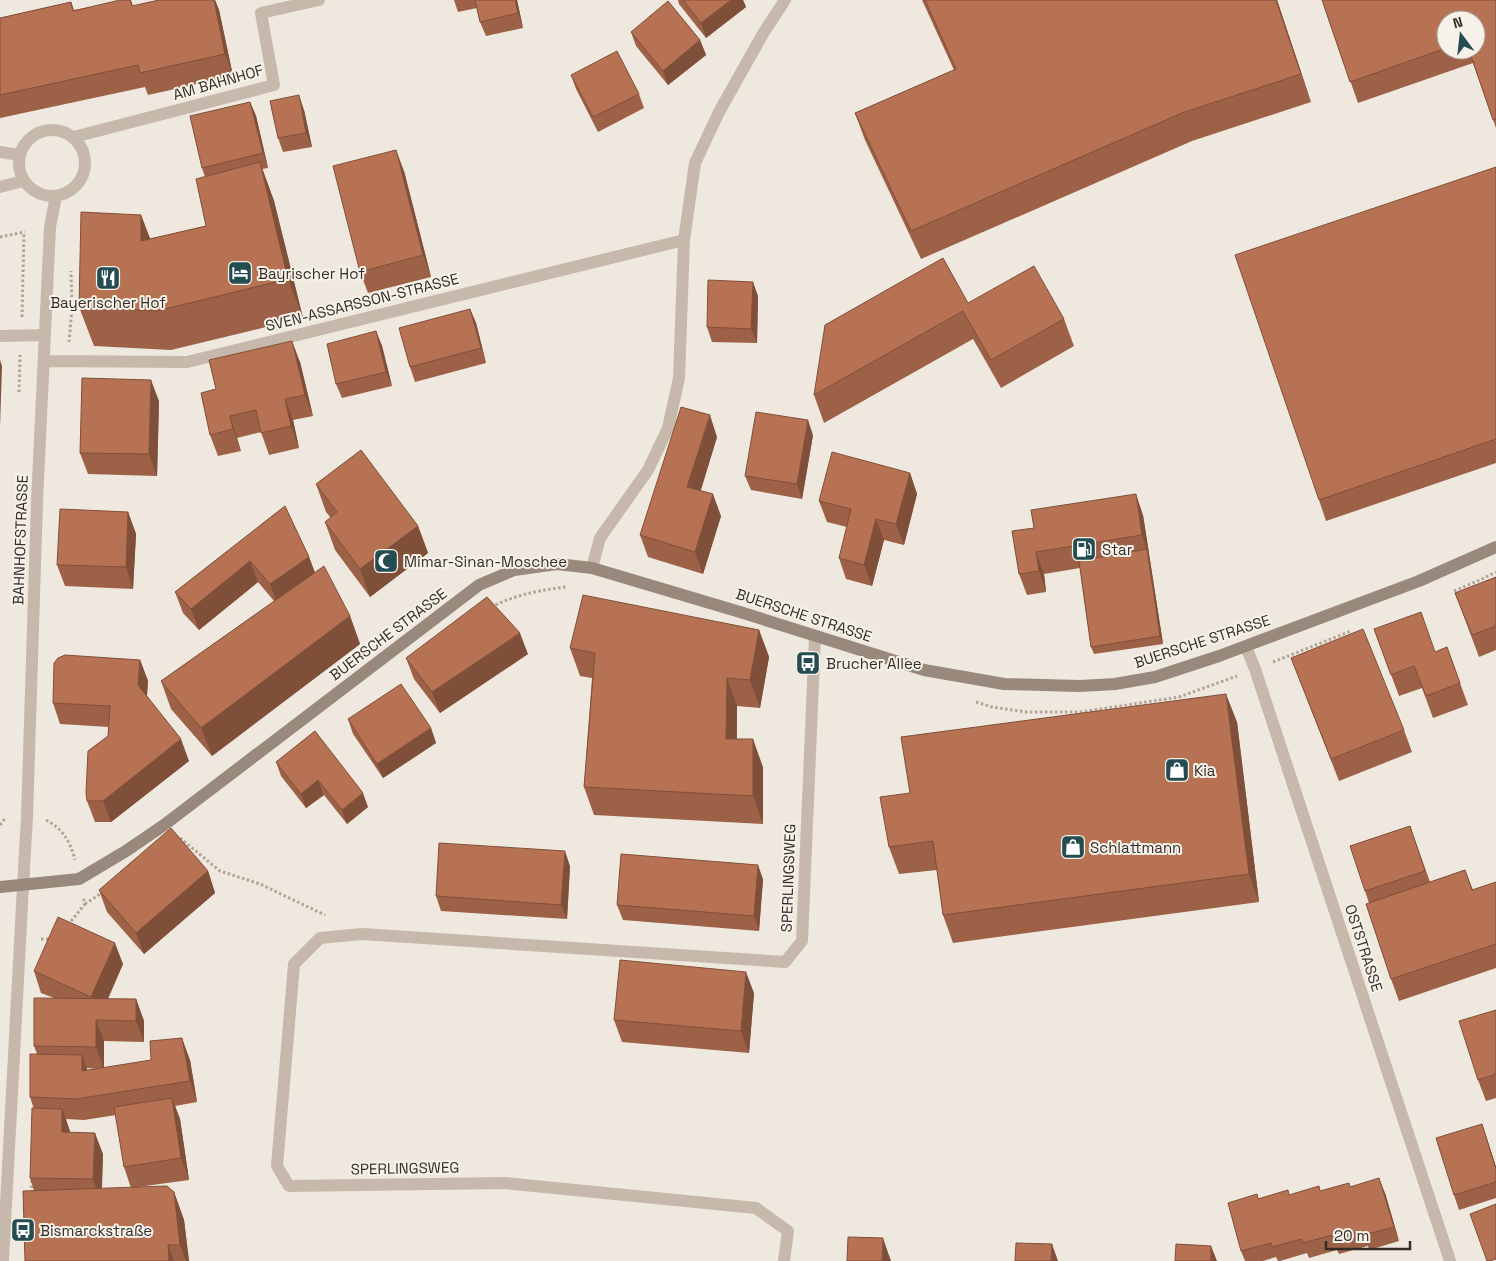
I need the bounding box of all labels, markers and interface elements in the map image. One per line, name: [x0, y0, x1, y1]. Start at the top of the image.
north arrow: [1436, 10, 1486, 60]
text: N: [1451, 13, 1465, 32]
street label: AM BAHNHOF: [171, 60, 265, 104]
hotel icon: Bayrischer Hof: [227, 260, 253, 286]
place label: Bayrischer Hof: [258, 264, 365, 283]
restaurant icon: Bayerischer Hof: [95, 265, 121, 291]
street label: SVEN-ASSARSSON-STRASSE: [263, 269, 461, 335]
place label: Bayerischer Hof: [50, 293, 166, 312]
street label: BAHNHOFSTRASSE: [8, 475, 32, 605]
fuel station icon: Star: [1071, 536, 1097, 562]
place label: Star: [1102, 540, 1133, 559]
mosque icon: Mimar-Sinan-Moschee: [373, 548, 399, 574]
place label: Mimar-Sinan-Moschee: [404, 552, 567, 571]
street label: BUERSCHE STRASSE: [326, 584, 450, 684]
street label: BUERSCHE STRASSE: [734, 584, 874, 646]
street label: BUERSCHE STRASSE: [1132, 610, 1272, 672]
bus stop icon: Brucher Allee: [795, 650, 821, 676]
place label: Brucher Allee: [826, 654, 922, 673]
shop icon: Kia: [1164, 757, 1190, 783]
place label: Kia: [1194, 761, 1216, 780]
street label: SPERLINGSWEG: [777, 823, 799, 933]
shop icon: Schlattmann: [1060, 834, 1086, 860]
place label: Schlattmann: [1090, 838, 1181, 857]
street label: OSTSTRASSE: [1341, 902, 1387, 994]
street label: SPERLINGSWEG: [351, 1158, 459, 1178]
bus stop icon: Bismarckstraße: [10, 1217, 36, 1243]
scale bar: [1326, 1218, 1410, 1250]
place label: Bismarckstraße: [40, 1221, 152, 1240]
text: 20 m: [1334, 1226, 1369, 1245]

